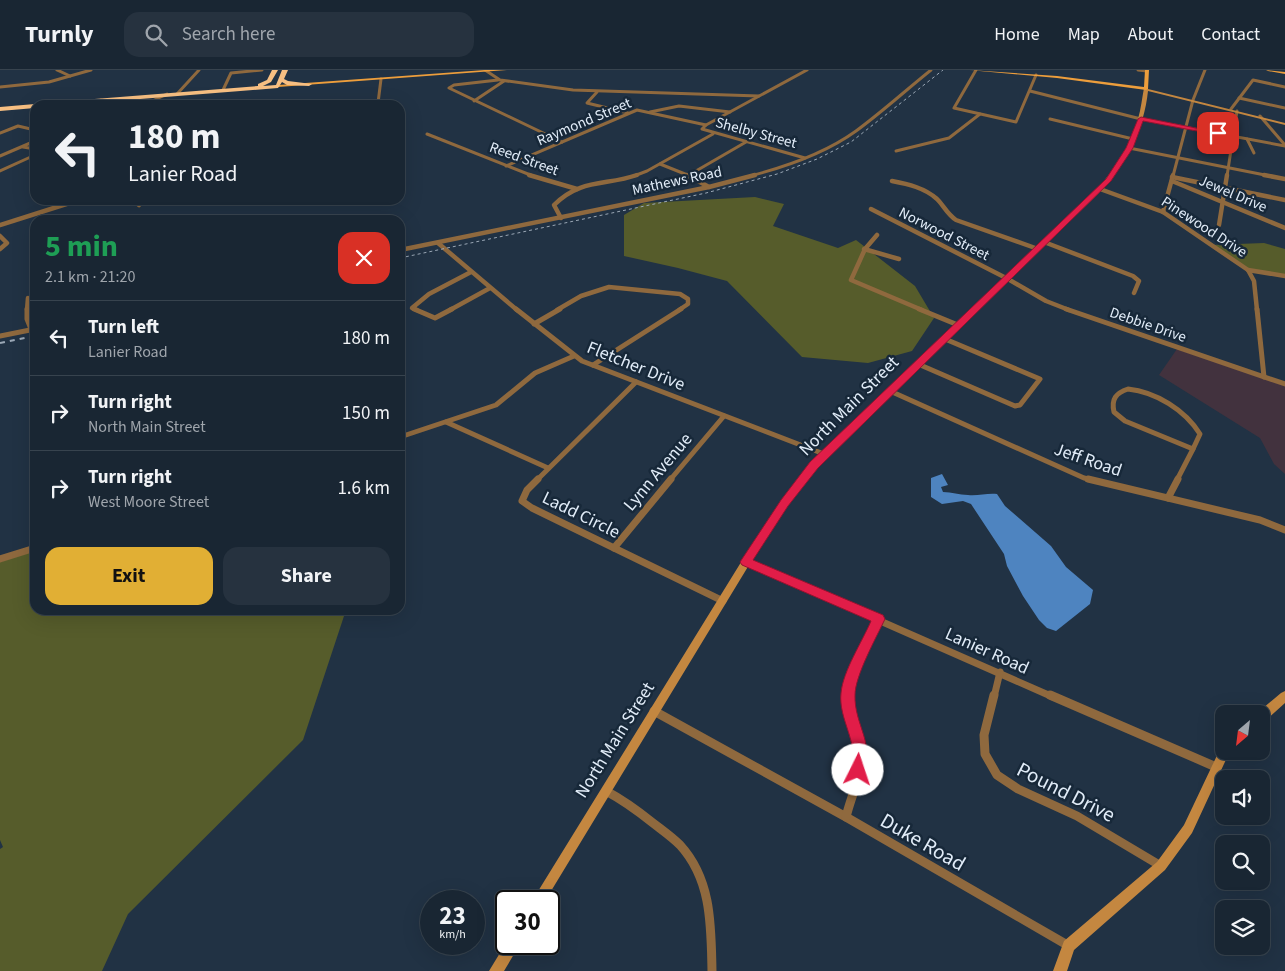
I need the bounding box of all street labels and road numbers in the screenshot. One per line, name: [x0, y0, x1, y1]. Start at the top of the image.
street label: Raymond Street: [534, 93, 634, 151]
street label: Shelby Street: [713, 112, 799, 154]
street label: Reed Street: [486, 137, 562, 181]
street label: Mathews Road: [630, 161, 724, 201]
street label: Jewel Drive: [1196, 170, 1270, 218]
street label: Pinewood Drive: [1157, 191, 1251, 263]
street label: Norwood Street: [895, 202, 993, 266]
street label: Debbie Drive: [1107, 302, 1189, 348]
street label: Fletcher Drive: [583, 335, 689, 397]
street label: North Main Street: [793, 350, 905, 462]
street label: Lynn Avenue: [618, 427, 698, 517]
street label: Jeff Road: [1051, 437, 1125, 483]
street label: Ladd Circle: [538, 485, 624, 545]
street label: Lanier Road: [941, 621, 1033, 681]
street label: North Main Street: [569, 677, 661, 803]
street label: Pound Drive: [1011, 754, 1121, 830]
street label: Duke Road: [875, 805, 971, 879]

